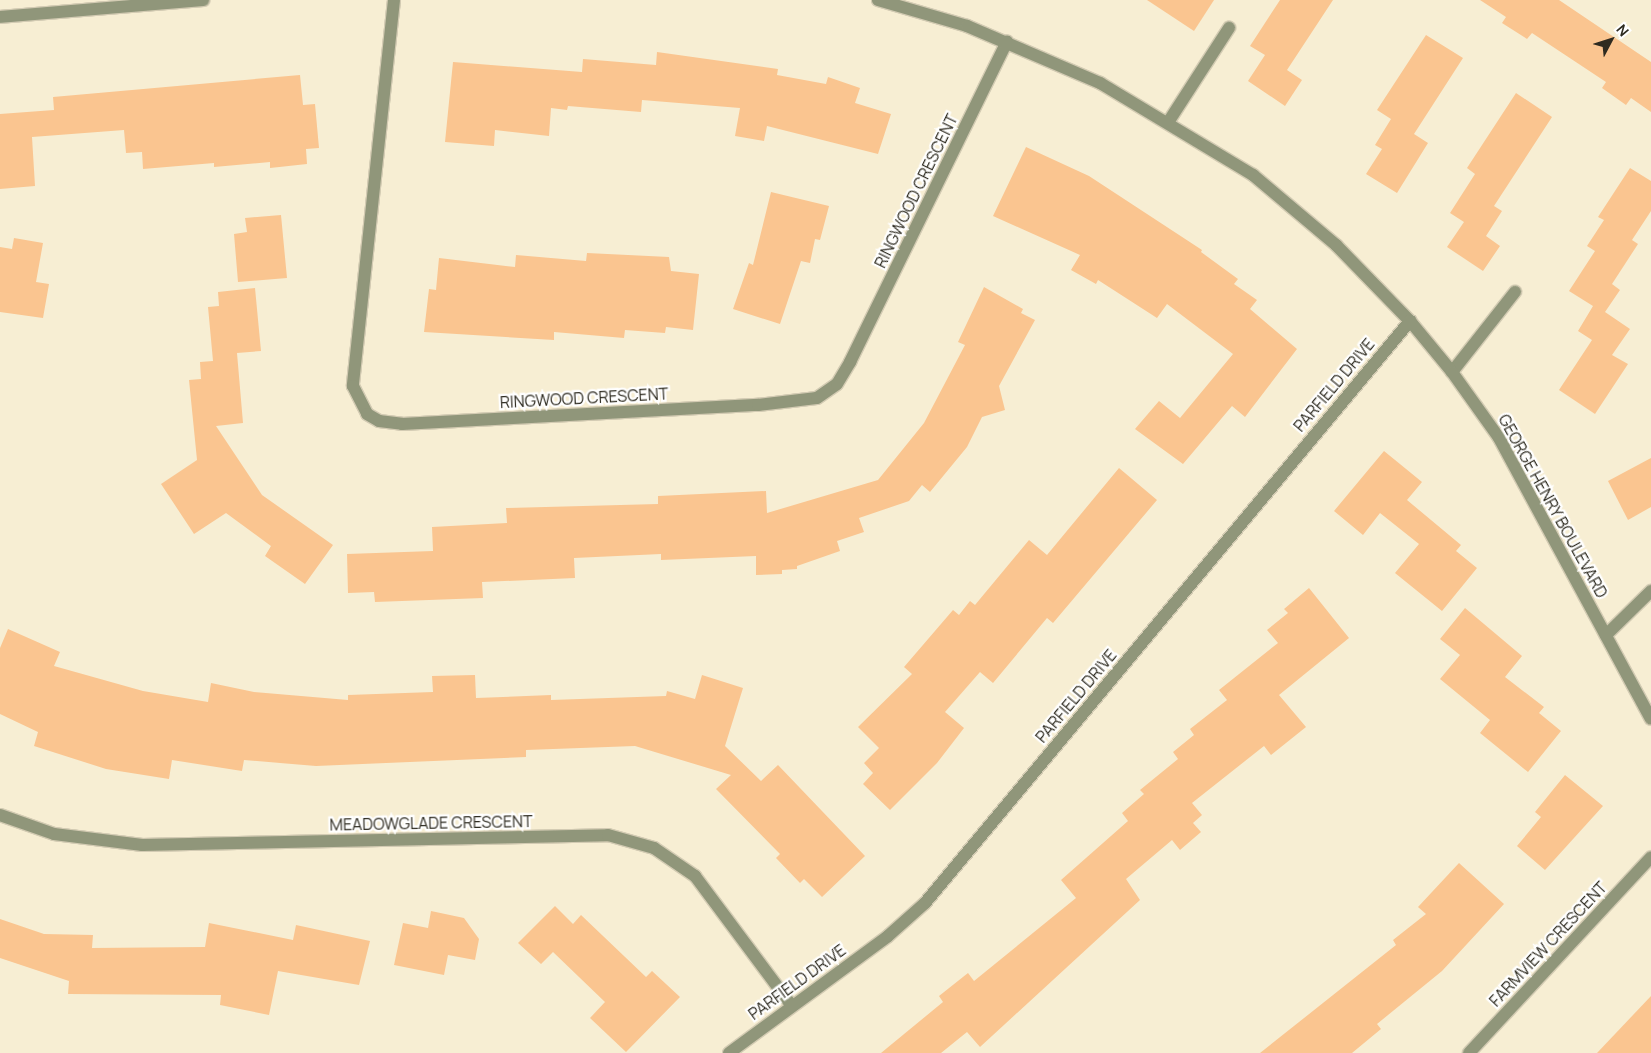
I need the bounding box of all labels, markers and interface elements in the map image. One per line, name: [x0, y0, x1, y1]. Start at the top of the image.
north arrow: [1586, 15, 1636, 65]
text: N: [1612, 20, 1633, 40]
street label: RINGWOOD CRESCENT: [870, 111, 962, 271]
street label: PARFIELD DRIVE: [1290, 335, 1378, 435]
street label: RINGWOOD CRESCENT: [499, 384, 669, 412]
street label: GEORGE HENRY BOULEVARD: [1494, 411, 1612, 601]
street label: PARFIELD DRIVE: [1032, 646, 1120, 746]
street label: MEADOWGLADE CRESCENT: [329, 812, 533, 834]
street label: FARMVIEW CRESCENT: [1485, 878, 1611, 1010]
street label: PARFIELD DRIVE: [745, 940, 849, 1024]

